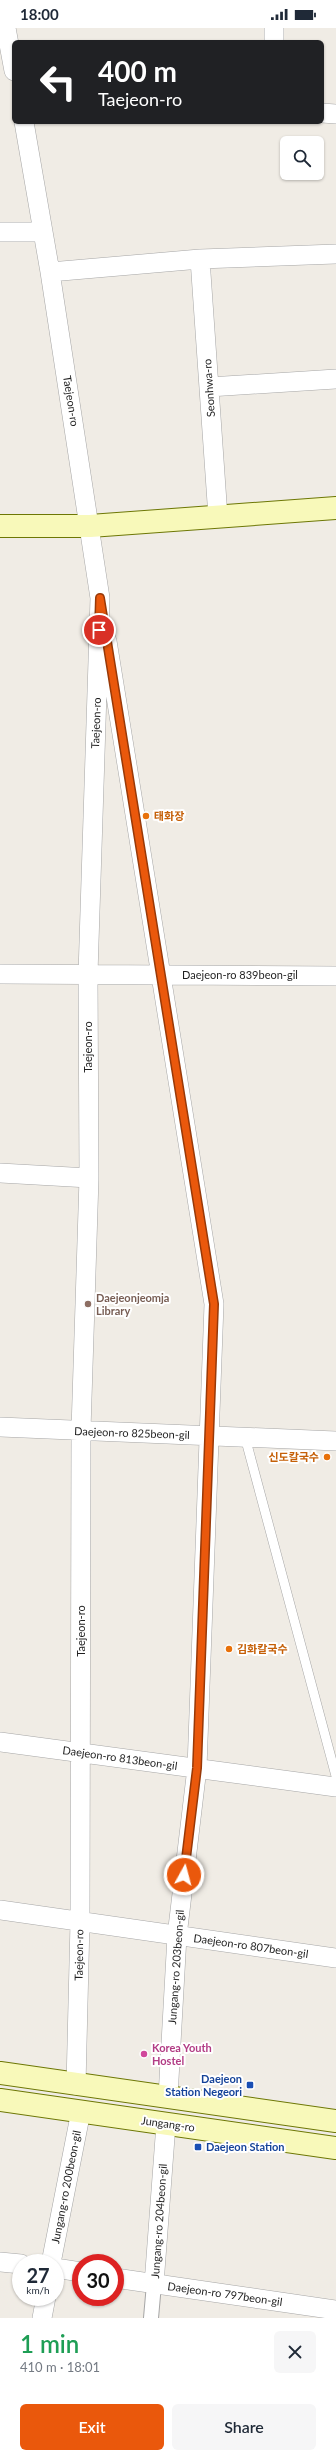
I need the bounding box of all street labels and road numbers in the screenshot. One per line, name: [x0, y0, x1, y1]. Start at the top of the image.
street label: Seonhwa-ro: [200, 358, 217, 418]
street label: Taejeon-ro: [61, 374, 82, 427]
street label: Taejeon-ro: [88, 697, 103, 749]
street label: Daejeon-ro 839beon-gil: [182, 968, 298, 981]
street label: Taejeon-ro: [81, 1021, 94, 1073]
street label: Daejeon-ro 825beon-gil: [74, 1424, 190, 1441]
street label: Taejeon-ro: [74, 1605, 87, 1657]
street label: Daejeon-ro 813beon-gil: [62, 1743, 178, 1772]
street label: Jungang-ro 203beon-gil: [165, 1909, 186, 2025]
street label: Taejeon-ro: [72, 1929, 85, 1981]
street label: Daejeon-ro 807beon-gil: [193, 1931, 309, 1960]
street label: Jungang-ro: [140, 2113, 196, 2134]
street label: Jungang-ro 200beon-gil: [48, 2129, 83, 2245]
street label: Jungang-ro 204beon-gil: [148, 2163, 169, 2279]
street label: Daejeon-ro 797beon-gil: [167, 2279, 283, 2308]

